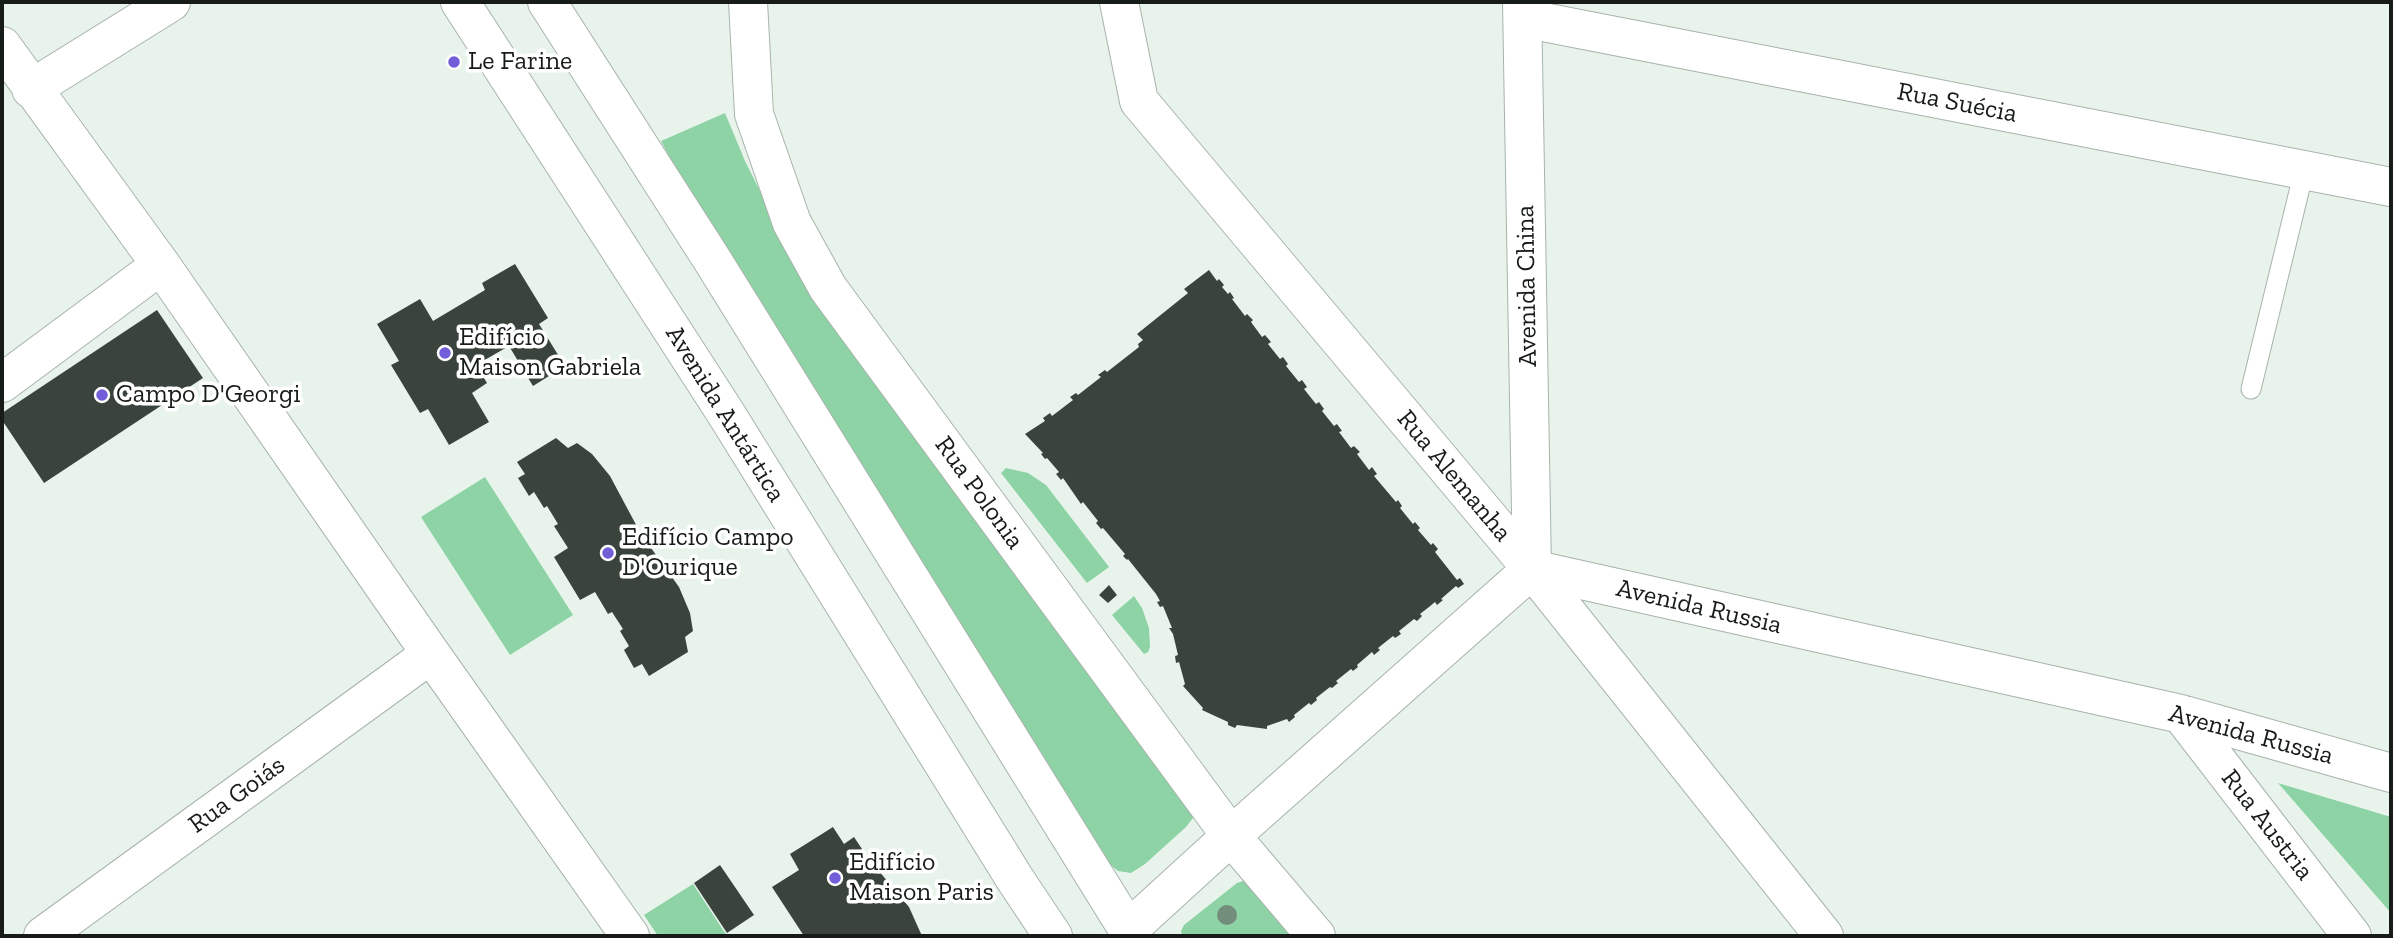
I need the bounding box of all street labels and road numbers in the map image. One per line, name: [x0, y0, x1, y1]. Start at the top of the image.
street label: Rua Suécia: [1894, 76, 2020, 130]
street label: Avenida China: [1510, 205, 1544, 367]
street label: Avenida Antártica: [658, 320, 792, 508]
street label: Rua Alemanha: [1390, 404, 1518, 548]
street label: Rua Polonia: [928, 431, 1030, 555]
street label: Avenida Russia: [1613, 573, 1785, 641]
street label: Avenida Russia: [2165, 698, 2337, 772]
street label: Rua Goiás: [183, 750, 291, 840]
street label: Rua Austria: [2214, 763, 2320, 887]

